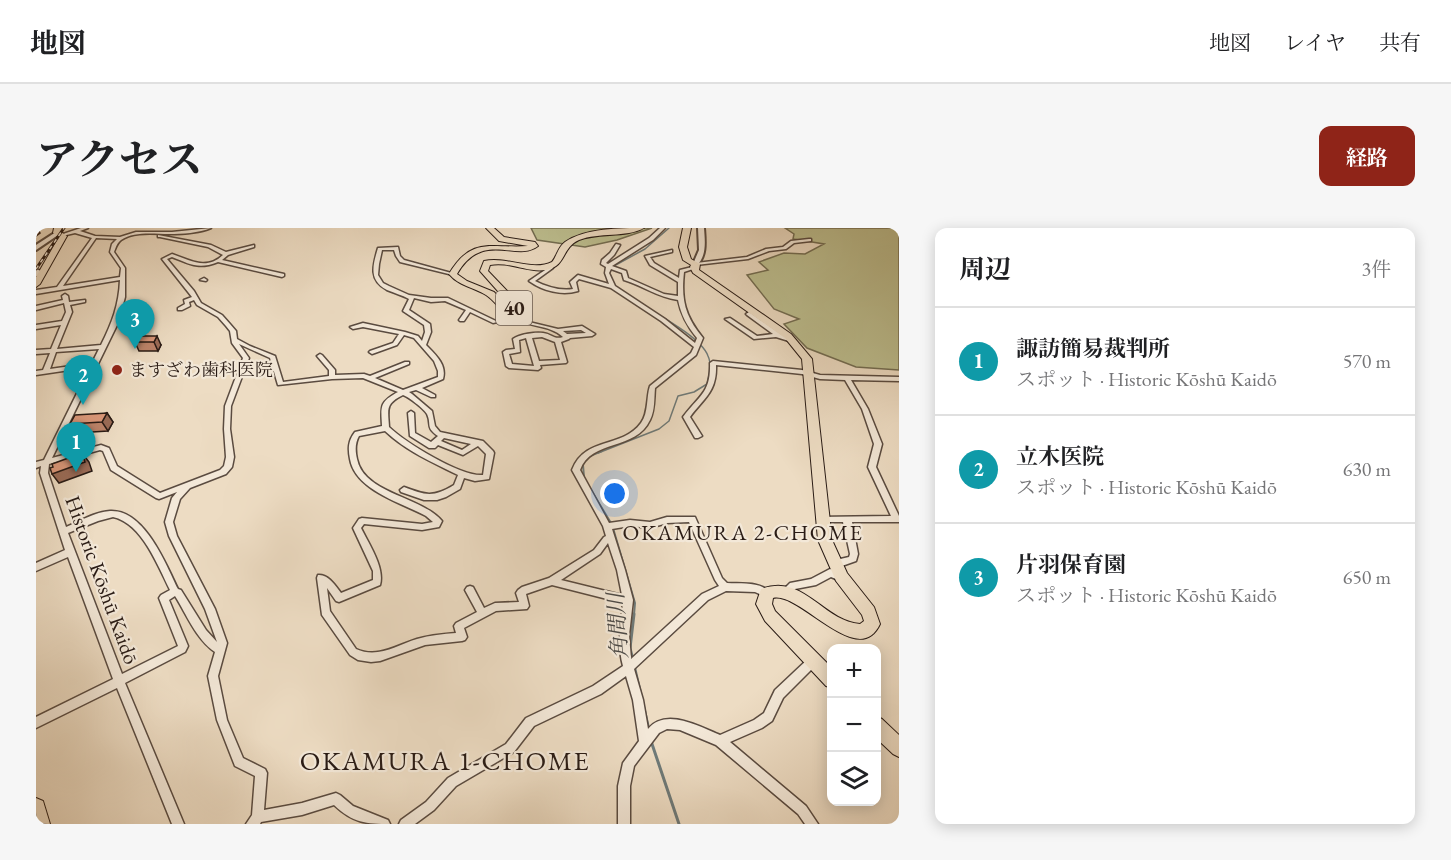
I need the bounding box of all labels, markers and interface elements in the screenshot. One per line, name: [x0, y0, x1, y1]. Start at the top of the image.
text: 地図: [30, 25, 86, 61]
text: 地図: [1209, 29, 1251, 56]
text: レイヤ: [1284, 29, 1346, 56]
text: 共有: [1379, 29, 1421, 56]
button: 経路: [1319, 126, 1415, 186]
text: アクセス: [36, 132, 203, 187]
text: 周辺: [959, 252, 1011, 286]
text: 3件: [1361, 256, 1391, 282]
road number: 40: [496, 291, 532, 325]
pin: 3: [116, 300, 154, 349]
text: 諏訪簡易裁判所: [1016, 334, 1170, 363]
text: 1: [973, 348, 984, 374]
text: 570 m: [1343, 348, 1391, 374]
pin: 2: [64, 356, 102, 405]
place label: ますざわ歯科医院: [129, 358, 273, 381]
marker: ますざわ歯科医院: [110, 363, 124, 377]
text: スポット · Historic Kōshū Kaidō: [1016, 366, 1277, 392]
pin: 1: [56, 422, 96, 472]
text: 立木医院: [1016, 442, 1104, 471]
text: 2: [973, 456, 984, 482]
text: 630 m: [1343, 456, 1391, 482]
text: スポット · Historic Kōshū Kaidō: [1016, 474, 1277, 500]
your location: [600, 479, 629, 508]
street label: Historic Kōshū Kaidō: [59, 492, 145, 668]
district label: OKAMURA 2-CHOME: [623, 518, 863, 547]
text: 片羽保育園: [1016, 550, 1126, 579]
text: 3: [973, 564, 984, 590]
text: 650 m: [1343, 564, 1391, 590]
text: スポット · Historic Kōshū Kaidō: [1016, 582, 1277, 608]
water label: 角間川: [601, 590, 634, 660]
map controls: [827, 644, 881, 806]
button: +: [827, 644, 881, 698]
button: −: [827, 698, 881, 752]
district label: OKAMURA 1-CHOME: [300, 743, 590, 778]
button: layers: [827, 752, 881, 806]

